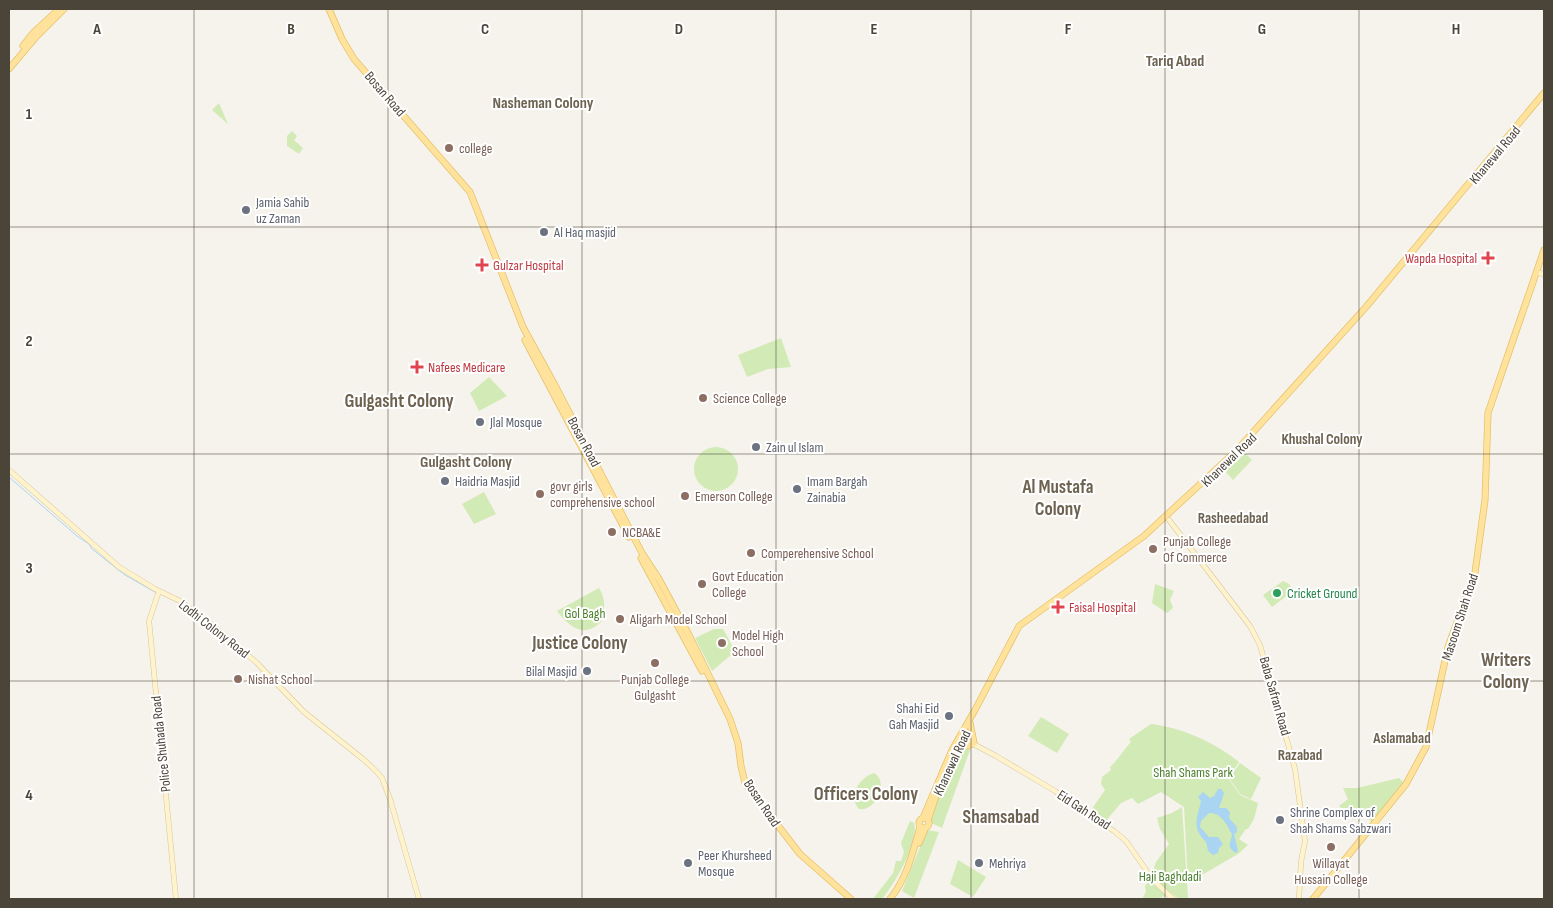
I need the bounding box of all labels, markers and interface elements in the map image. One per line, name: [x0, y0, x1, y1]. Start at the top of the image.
text: A: [92, 20, 101, 39]
text: B: [287, 20, 295, 39]
text: C: [481, 20, 489, 39]
text: D: [675, 20, 683, 39]
text: E: [871, 20, 878, 39]
text: F: [1065, 20, 1072, 39]
text: G: [1258, 20, 1266, 39]
text: H: [1452, 20, 1460, 39]
district label: Tariq Abad: [1146, 52, 1204, 71]
street label: Bosan Road: [361, 68, 409, 120]
district label: Nasheman Colony: [493, 94, 594, 113]
text: 1: [26, 105, 33, 124]
street label: Khanewal Road: [1466, 122, 1524, 187]
place label: college: [459, 140, 492, 157]
marker: college: [443, 142, 455, 154]
place label: Jamia Sahib uz Zaman: [255, 194, 309, 227]
marker: Jamia Sahib uz Zaman: [240, 204, 252, 216]
place label: Al Haq masjid: [553, 224, 616, 241]
marker: Al Haq masjid: [538, 226, 550, 238]
place label: Wapda Hospital: [1405, 250, 1477, 267]
marker: Wapda Hospital: [1481, 251, 1495, 265]
place label: Gulzar Hospital: [493, 257, 564, 274]
marker: Gulzar Hospital: [475, 258, 489, 272]
text: 2: [25, 332, 33, 351]
place label: Nafees Medicare: [428, 359, 505, 376]
marker: Nafees Medicare: [410, 360, 424, 374]
district label: Gulgasht Colony: [344, 390, 454, 413]
place label: Science College: [713, 390, 787, 407]
marker: Science College: [697, 392, 709, 404]
place label: Jlal Mosque: [489, 414, 542, 431]
street label: Bosan Road: [564, 414, 604, 470]
marker: Jlal Mosque: [474, 416, 486, 428]
street label: Khanewal Road: [1198, 429, 1260, 491]
district label: Khushal Colony: [1281, 430, 1363, 449]
place label: Zain ul Islam: [766, 439, 823, 456]
marker: Zain ul Islam: [750, 441, 762, 453]
district label: Gulgasht Colony: [420, 453, 512, 472]
place label: Haidria Masjid: [455, 473, 520, 490]
place label: Imam Bargah Zainabia: [807, 473, 868, 506]
marker: Haidria Masjid: [439, 475, 451, 487]
district label: Al Mustafa Colony: [1021, 476, 1094, 521]
place label: govr girls comprehensive school: [550, 478, 655, 511]
marker: Imam Bargah Zainabia: [791, 483, 803, 495]
marker: govr girls comprehensive school: [534, 488, 546, 500]
place label: Emerson College: [695, 488, 773, 505]
marker: Emerson College: [679, 490, 691, 502]
district label: Rasheedabad: [1198, 509, 1268, 528]
place label: NCBA&E: [622, 524, 661, 541]
marker: NCBA&E: [606, 526, 618, 538]
place label: Punjab College Of Commerce: [1163, 533, 1231, 566]
marker: Punjab College Of Commerce: [1147, 543, 1159, 555]
place label: Comperehensive School: [761, 545, 874, 562]
marker: Comperehensive School: [745, 547, 757, 559]
text: 3: [25, 559, 33, 578]
place label: Govt Education College: [712, 568, 784, 601]
street label: Masoom Shah Road: [1438, 571, 1482, 663]
marker: Govt Education College: [696, 578, 708, 590]
place label: Cricket Ground: [1287, 585, 1358, 602]
marker: Cricket Ground: [1271, 587, 1283, 599]
street label: Lodhi Colony Road: [175, 596, 253, 662]
place label: Faisal Hospital: [1069, 599, 1136, 616]
marker: Faisal Hospital: [1051, 600, 1065, 614]
park label: Gol Bagh: [565, 605, 605, 622]
place label: Aligarh Model School: [629, 611, 727, 628]
marker: Aligarh Model School: [614, 613, 626, 625]
place label: Model High School: [732, 627, 784, 660]
district label: Justice Colony: [531, 632, 628, 655]
marker: Model High School: [716, 637, 728, 649]
district label: Writers Colony: [1481, 649, 1531, 694]
street label: Baba Safran Road: [1256, 655, 1294, 738]
marker: Punjab College Gulgasht: [649, 657, 661, 669]
place label: Bilal Masjid: [526, 663, 577, 680]
marker: Bilal Masjid: [581, 665, 593, 677]
place label: Nishat School: [248, 671, 312, 688]
place label: Punjab College Gulgasht: [621, 671, 689, 704]
marker: Nishat School: [232, 673, 244, 685]
street label: Police Shuhada Road: [147, 695, 175, 793]
place label: Shahi Eid Gah Masjid: [889, 700, 939, 733]
marker: Shahi Eid Gah Masjid: [943, 710, 955, 722]
street label: Khanewal Road: [929, 727, 975, 799]
district label: Aslamabad: [1372, 729, 1431, 748]
district label: Razabad: [1278, 746, 1322, 765]
park label: Shah Shams Park: [1153, 764, 1233, 781]
street label: Bosan Road: [740, 776, 784, 830]
district label: Officers Colony: [814, 783, 918, 806]
text: 4: [25, 786, 33, 805]
street label: Eid Gah Road: [1054, 786, 1114, 834]
place label: Shrine Complex of Shah Shams Sabzwari: [1290, 804, 1391, 837]
district label: Shamsabad: [963, 806, 1039, 829]
marker: Shrine Complex of Shah Shams Sabzwari: [1274, 814, 1286, 826]
marker: Willayat Hussain College: [1325, 841, 1337, 853]
place label: Peer Khursheed Mosque: [698, 847, 772, 880]
place label: Mehriya: [989, 855, 1026, 872]
place label: Willayat Hussain College: [1294, 855, 1368, 888]
marker: Peer Khursheed Mosque: [682, 857, 694, 869]
marker: Mehriya: [973, 857, 985, 869]
park label: Haji Baghdadi: [1139, 868, 1201, 885]

